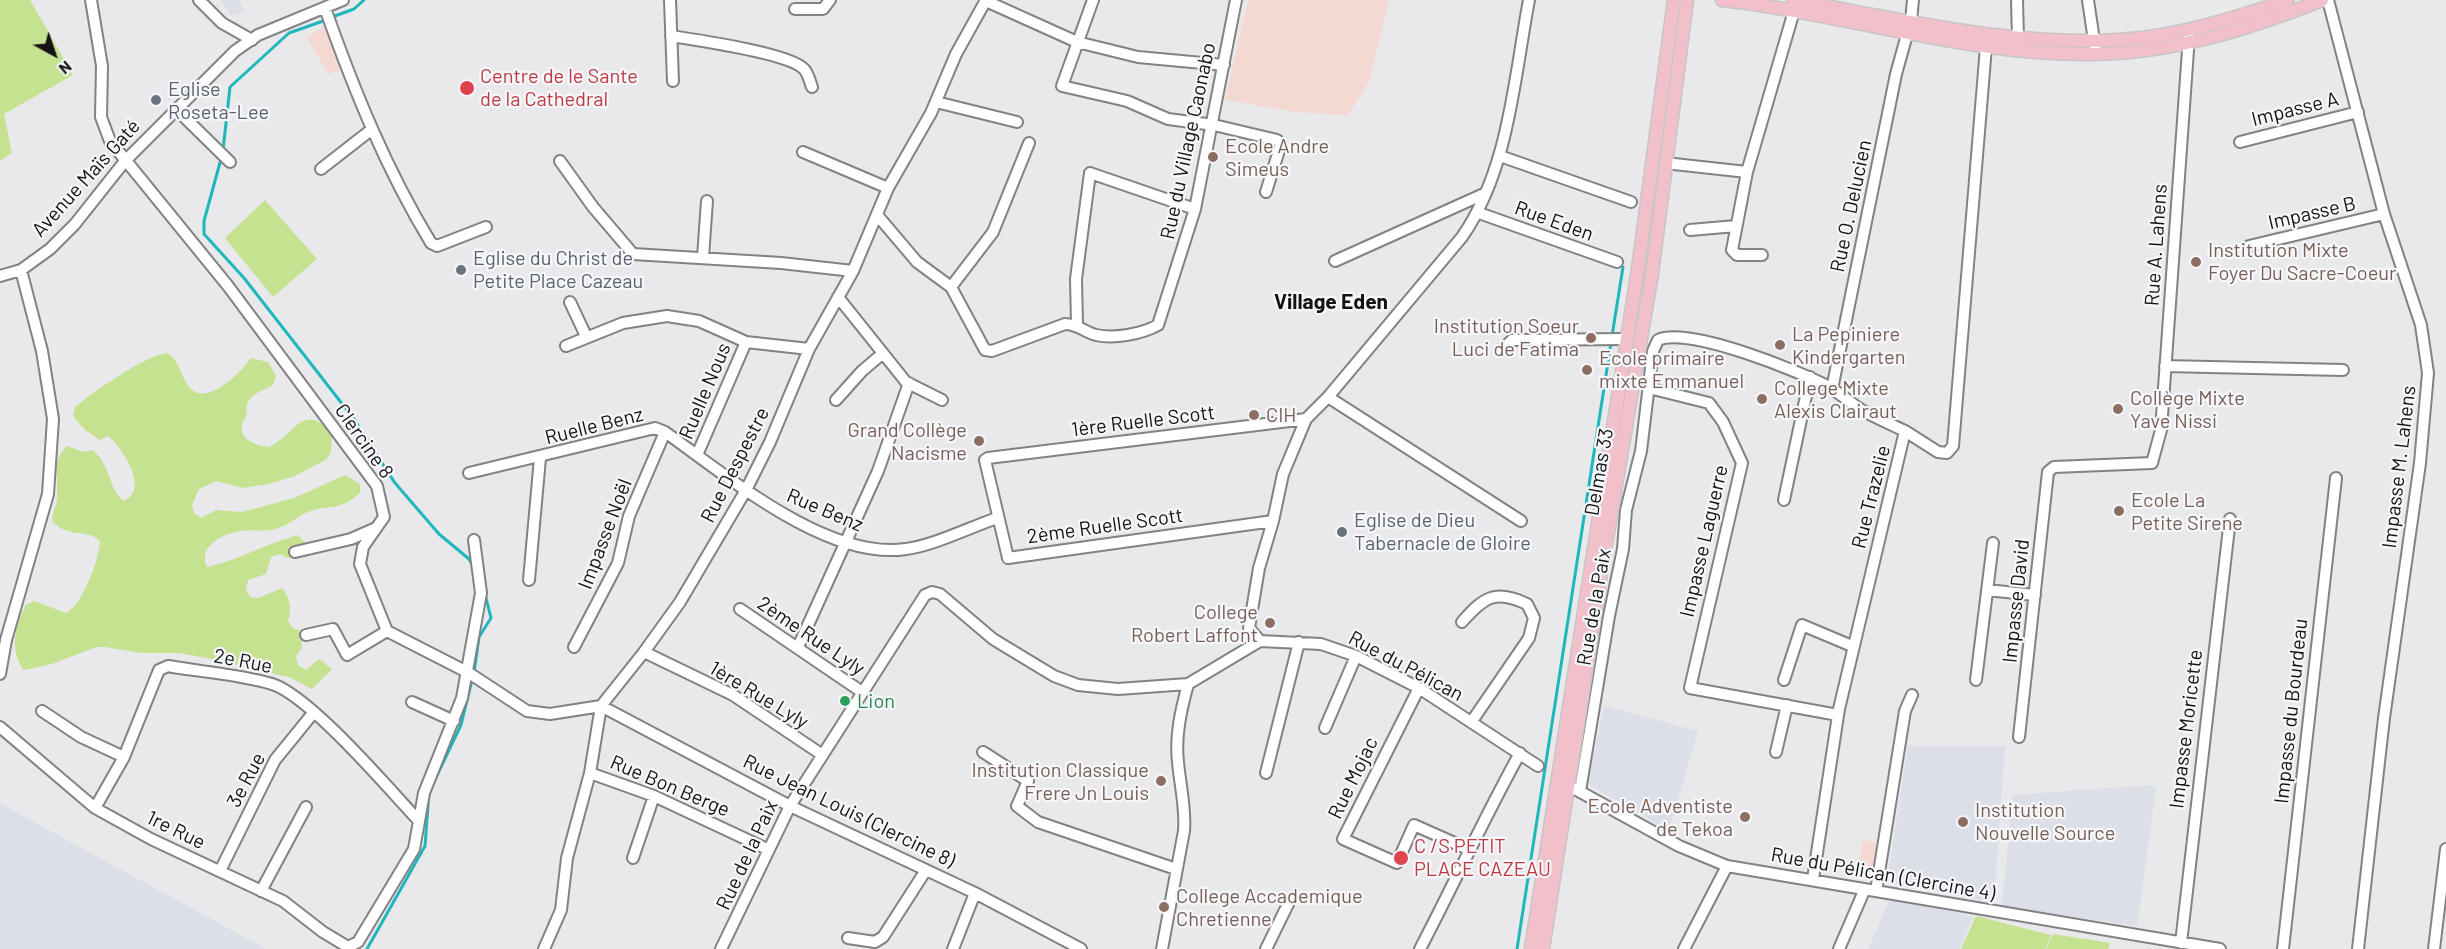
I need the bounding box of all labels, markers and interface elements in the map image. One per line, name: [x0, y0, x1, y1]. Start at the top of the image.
north arrow: [24, 24, 84, 84]
street label: Rue du Village Caonabo: [1155, 40, 1221, 242]
text: N: [56, 57, 76, 79]
place label: Centre de le Sante de la Cathedral: [480, 64, 638, 111]
place label: Eglise Roseta-Lee: [168, 77, 269, 124]
marker: Centre de le Sante de la Cathedral: [458, 79, 476, 97]
street label: Impasse A: [2249, 87, 2341, 131]
marker: Eglise Roseta-Lee: [149, 93, 163, 107]
street label: Avenue Maïs Gaté: [27, 114, 145, 242]
place label: Ecole Andre Simeus: [1225, 134, 1329, 181]
street label: Rue O. Delucien: [1825, 138, 1877, 274]
marker: Ecole Andre Simeus: [1206, 150, 1220, 164]
street label: Rue A. Lahens: [2140, 183, 2172, 307]
street label: Impasse B: [2266, 191, 2358, 235]
street label: Rue Eden: [1511, 196, 1597, 246]
place label: Institution Mixte Foyer Du Sacre-Coeur: [2208, 238, 2396, 285]
place label: Eglise du Christ de Petite Place Cazeau: [473, 246, 643, 293]
marker: Institution Mixte Foyer Du Sacre-Coeur: [2189, 255, 2203, 269]
marker: Eglise du Christ de Petite Place Cazeau: [454, 263, 468, 277]
district label: Village Eden: [1274, 289, 1388, 315]
place label: Institution Soeur Luci de Fatima: [1434, 314, 1579, 361]
place label: La Pepiniere Kindergarten: [1792, 322, 1905, 369]
marker: Institution Soeur Luci de Fatima: [1584, 331, 1598, 345]
marker: La Pepiniere Kindergarten: [1773, 338, 1787, 352]
street label: Ruelle Nous: [674, 339, 736, 443]
place label: Ecole primaire mixte Emmanuel: [1599, 346, 1744, 393]
marker: Ecole primaire mixte Emmanuel: [1580, 363, 1594, 377]
place label: College Mixte Alexis Clairaut: [1774, 376, 1897, 423]
street label: Impasse M. Lahens: [2377, 384, 2421, 550]
place label: Collège Mixte Yave Nissi: [2130, 386, 2245, 433]
marker: College Mixte Alexis Clairaut: [1755, 392, 1769, 406]
street label: Clercine 8: [330, 399, 398, 483]
street label: 1ère Ruelle Scott: [1070, 400, 1216, 442]
street label: Ruelle Benz: [542, 402, 646, 450]
marker: Collège Mixte Yave Nissi: [2111, 402, 2125, 416]
street label: Rue Despestre: [696, 403, 774, 527]
place label: CIH: [1266, 403, 1296, 427]
marker: CIH: [1247, 408, 1261, 422]
place label: Grand Collège Nacisme: [847, 418, 967, 465]
street label: Delmas 33: [1579, 426, 1619, 518]
marker: Grand Collège Nacisme: [972, 434, 986, 448]
street label: Rue Trazelie: [1847, 443, 1895, 551]
street label: Impasse Laguerre: [1675, 463, 1733, 619]
street label: Impasse Noël: [573, 475, 637, 593]
street label: Rue Benz: [783, 483, 867, 537]
place label: Ecole La Petite Sirene: [2131, 488, 2243, 535]
street label: 2ème Ruelle Scott: [1025, 503, 1185, 549]
marker: Ecole La Petite Sirene: [2112, 504, 2126, 518]
place label: Eglise de Dieu Tabernacle de Gloire: [1354, 508, 1531, 555]
marker: Eglise de Dieu Tabernacle de Gloire: [1335, 525, 1349, 539]
street label: Impasse David: [1998, 538, 2034, 664]
street label: Rue de la Paix: [1572, 546, 1616, 668]
street label: 2ème Rue Lyly: [753, 591, 869, 681]
place label: College Robert Laffont: [1131, 600, 1258, 647]
marker: College Robert Laffont: [1263, 616, 1277, 630]
street label: Impasse du Bourdeau: [2269, 617, 2313, 805]
street label: Rue du Pélican: [1345, 626, 1467, 706]
street label: 2e Rue: [212, 644, 274, 678]
street label: Impasse Moricette: [2164, 648, 2208, 810]
street label: 1ère Rue Lyly: [705, 656, 813, 734]
place label: Lion: [857, 689, 895, 713]
marker: Lion: [838, 694, 852, 708]
street label: Rue Mojac: [1323, 733, 1383, 823]
street label: 3e Rue: [222, 749, 270, 811]
street label: Rue Jean Louis (Clercine 8): [739, 749, 959, 873]
street label: Rue Bon Berge: [607, 750, 733, 822]
place label: Institution Classique Frere Jn Louis: [972, 758, 1149, 805]
marker: Institution Classique Frere Jn Louis: [1154, 774, 1168, 788]
place label: Ecole Adventiste de Tekoa: [1587, 794, 1733, 841]
street label: Rue de la Paix: [711, 796, 783, 914]
place label: Institution Nouvelle Source: [1975, 798, 2115, 845]
street label: 1re Rue: [143, 806, 209, 854]
marker: Ecole Adventiste de Tekoa: [1738, 810, 1752, 824]
marker: Institution Nouvelle Source: [1956, 815, 1970, 829]
place label: C /S PETIT PLACE CAZEAU: [1414, 834, 1551, 881]
street label: Rue du Pélican (Clercine 4): [1769, 842, 1997, 906]
marker: C /S PETIT PLACE CAZEAU: [1392, 849, 1410, 867]
place label: College Accademique Chretienne: [1176, 884, 1363, 931]
marker: College Accademique Chretienne: [1157, 900, 1171, 914]

